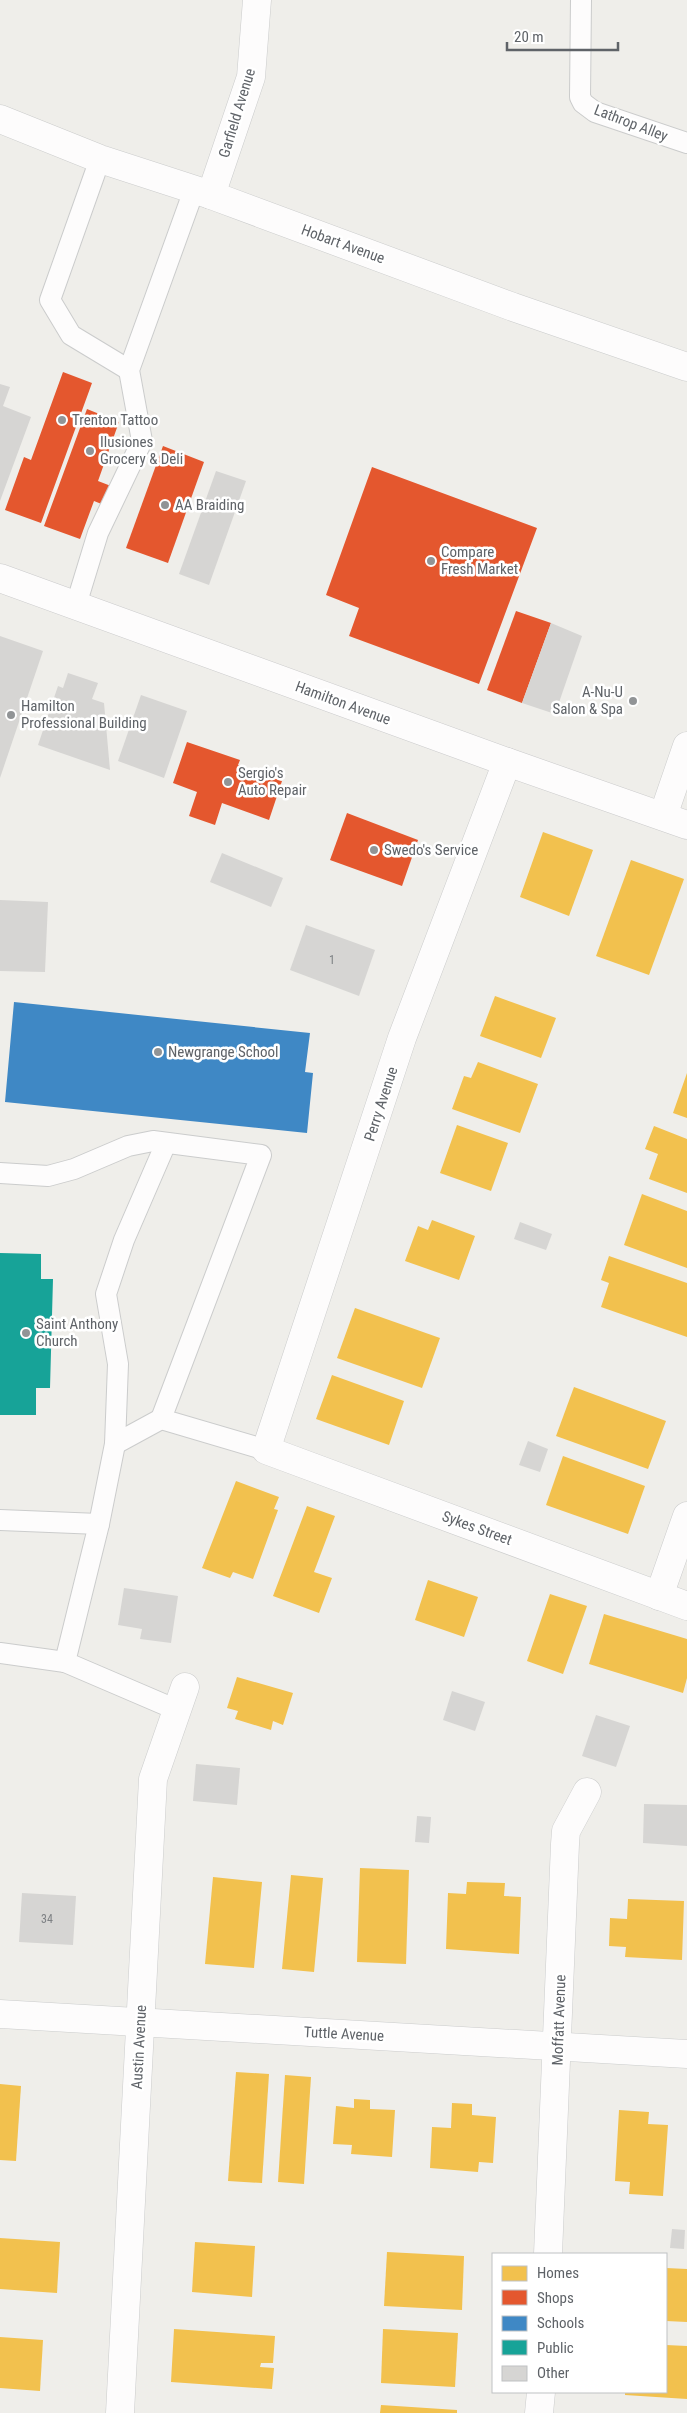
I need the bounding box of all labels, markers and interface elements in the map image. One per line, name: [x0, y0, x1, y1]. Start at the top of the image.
scale bar: [507, 20, 618, 52]
text: 20 m: [514, 28, 544, 46]
street label: Garfield Avenue: [215, 66, 259, 160]
street label: Lathrop Alley: [592, 101, 670, 145]
street label: Hobart Avenue: [299, 221, 387, 267]
place label: Trenton Tattoo: [72, 411, 158, 429]
marker: Trenton Tattoo: [56, 414, 68, 426]
place label: Ilusiones Grocery & Deli: [100, 433, 183, 468]
marker: Ilusiones Grocery & Deli: [84, 445, 96, 457]
place label: AA Braiding: [175, 496, 244, 514]
marker: AA Braiding: [159, 499, 171, 511]
place label: Compare Fresh Market: [441, 543, 518, 578]
marker: Compare Fresh Market: [425, 555, 437, 567]
street label: Hamilton Avenue: [293, 677, 393, 729]
place label: A-Nu-U Salon & Spa: [552, 683, 623, 718]
marker: A-Nu-U Salon & Spa: [627, 695, 639, 707]
place label: Hamilton Professional Building: [21, 697, 147, 732]
marker: Hamilton Professional Building: [5, 709, 17, 721]
place label: Sergio's Auto Repair: [238, 764, 307, 799]
marker: Sergio's Auto Repair: [222, 776, 234, 788]
place label: Swedo's Service: [384, 841, 478, 859]
marker: Swedo's Service: [368, 844, 380, 856]
house number: 1: [329, 953, 335, 967]
place label: Newgrange School: [168, 1043, 279, 1061]
marker: Newgrange School: [152, 1046, 164, 1058]
street label: Perry Avenue: [360, 1064, 402, 1144]
place label: Saint Anthony Church: [36, 1315, 118, 1350]
marker: Saint Anthony Church: [20, 1327, 32, 1339]
street label: Sykes Street: [440, 1507, 514, 1549]
house number: 34: [41, 1912, 53, 1926]
street label: Moffatt Avenue: [548, 1974, 570, 2066]
street label: Austin Avenue: [128, 2004, 150, 2090]
street label: Tuttle Avenue: [303, 2023, 385, 2045]
legend: [492, 2253, 667, 2393]
text: Homes: [537, 2264, 579, 2282]
text: Shops: [537, 2289, 574, 2307]
text: Schools: [537, 2314, 584, 2332]
text: Public: [537, 2339, 574, 2357]
text: Other: [537, 2364, 570, 2382]

